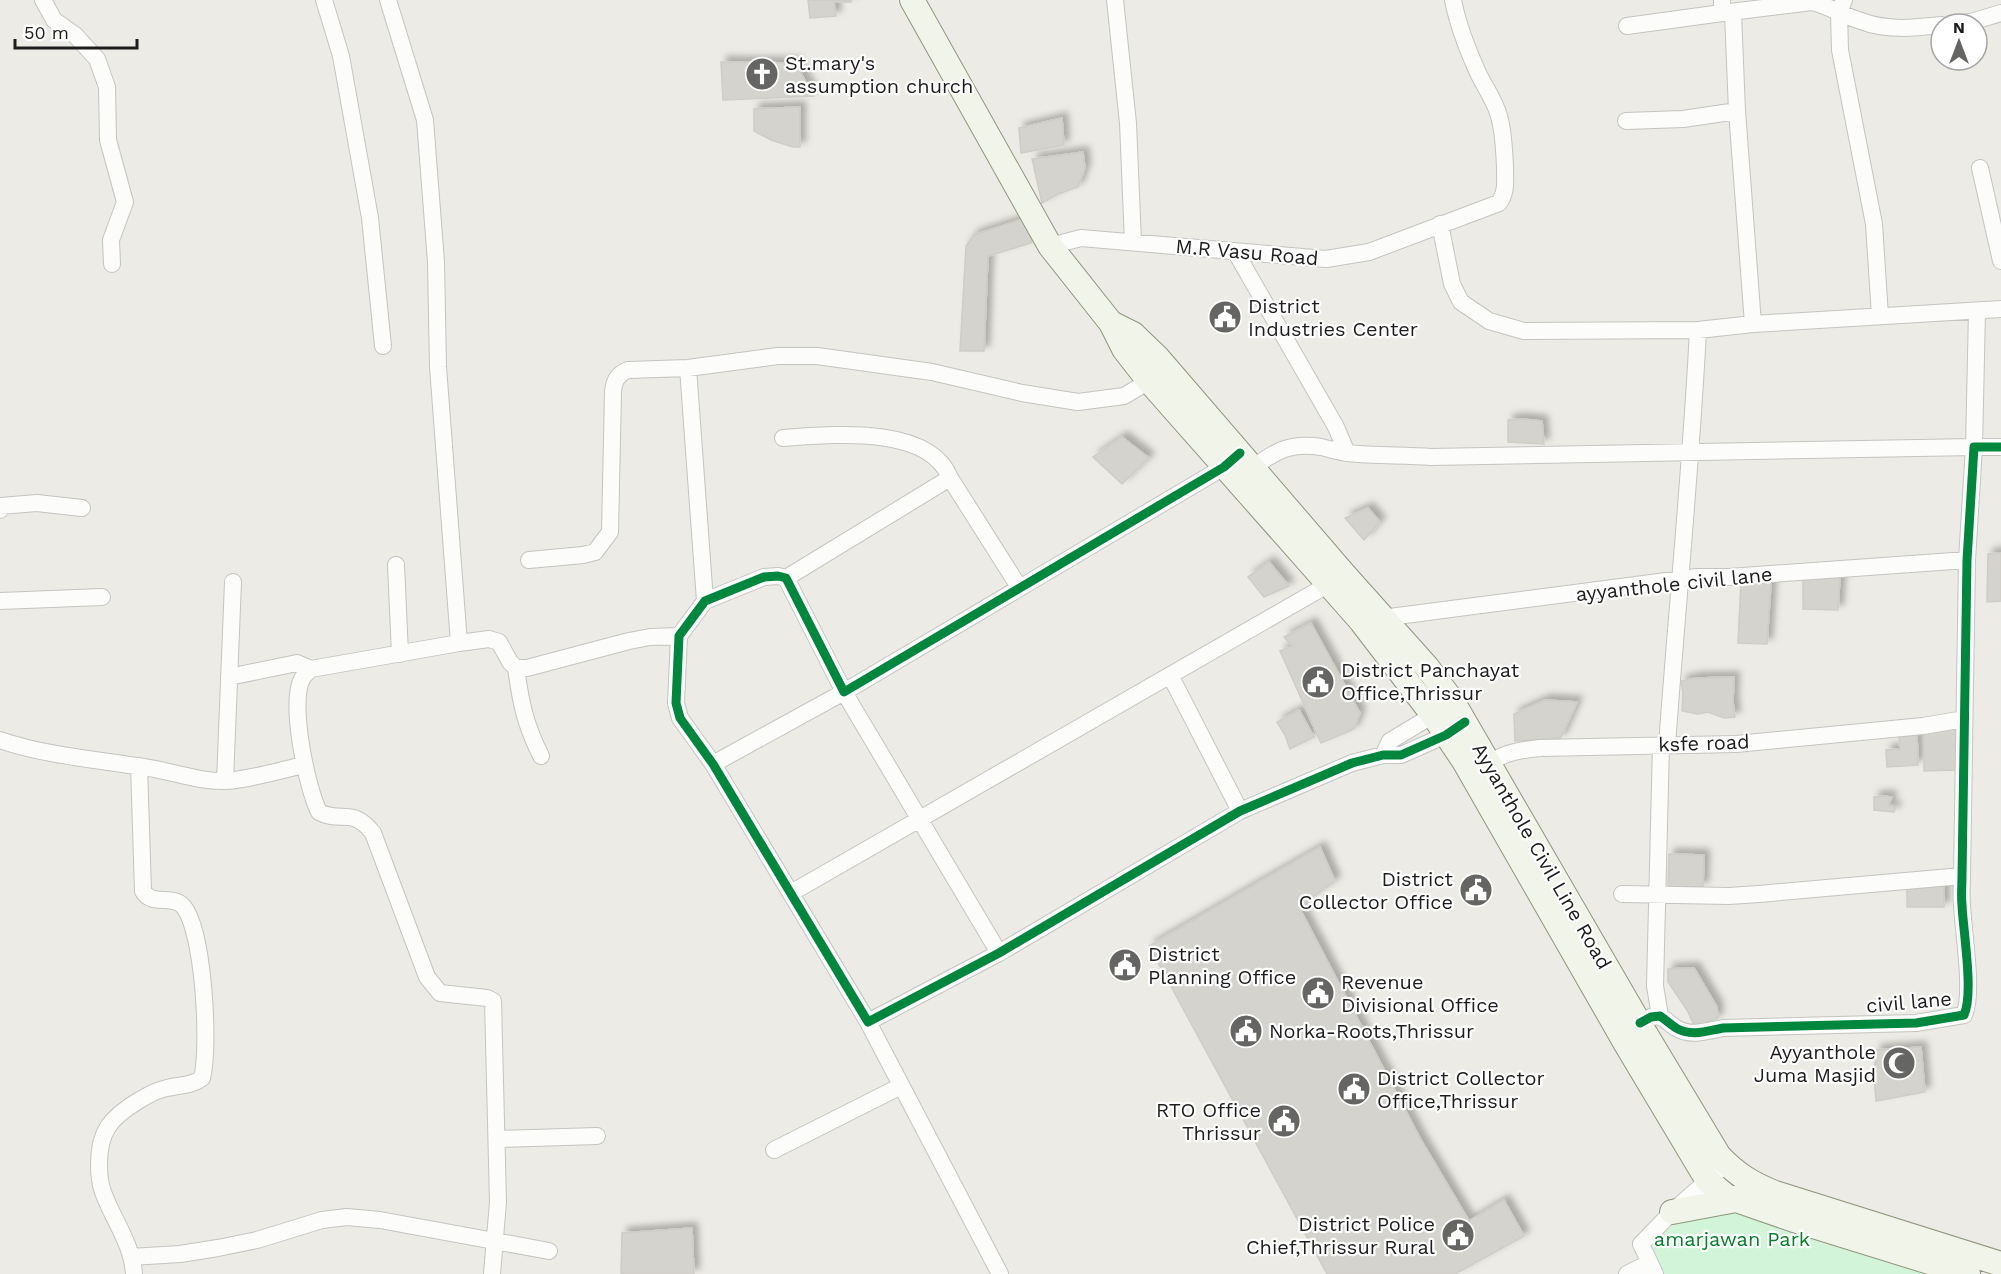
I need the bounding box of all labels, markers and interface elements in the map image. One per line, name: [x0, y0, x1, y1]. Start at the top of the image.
scale bar: [15, 12, 136, 50]
north arrow: [1929, 12, 1989, 72]
text: N: [1953, 18, 1965, 37]
text: 50 m: [24, 22, 69, 43]
place label: St.mary's assumption church: [785, 51, 973, 98]
church icon: St.mary's assumption church: [744, 56, 780, 92]
street label: M.R Vasu Road: [1175, 234, 1319, 270]
place label: District Industries Center: [1248, 294, 1418, 341]
public building icon: District Industries Center: [1207, 299, 1243, 335]
street label: ayyanthole civil lane: [1574, 562, 1774, 606]
place label: District Panchayat Office,Thrissur: [1341, 658, 1520, 705]
public building icon: District Panchayat Office,Thrissur: [1300, 664, 1336, 700]
street label: ksfe road: [1658, 729, 1750, 757]
street label: Ayyanthole Civil Line Road: [1467, 739, 1617, 973]
place label: District Collector Office: [1299, 867, 1454, 914]
public building icon: District Collector Office: [1458, 872, 1494, 908]
place label: District Planning Office: [1148, 942, 1296, 989]
public building icon: District Planning Office: [1107, 947, 1143, 983]
place label: Revenue Divisional Office: [1341, 970, 1499, 1017]
public building icon: Revenue Divisional Office: [1300, 975, 1336, 1011]
street label: civil lane: [1865, 986, 1953, 1018]
public building icon: Norka-Roots,Thrissur: [1228, 1013, 1264, 1049]
place label: Norka-Roots,Thrissur: [1269, 1019, 1474, 1043]
place label: Ayyanthole Juma Masjid: [1754, 1040, 1876, 1087]
mosque icon: Ayyanthole Juma Masjid: [1881, 1045, 1917, 1081]
place label: District Collector Office,Thrissur: [1377, 1066, 1545, 1113]
public building icon: District Collector Office,Thrissur: [1336, 1071, 1372, 1107]
place label: RTO Office Thrissur: [1156, 1098, 1261, 1145]
public building icon: RTO Office Thrissur: [1266, 1103, 1302, 1139]
place label: District Police Chief,Thrissur Rural: [1246, 1212, 1435, 1259]
public building icon: District Police Chief,Thrissur Rural: [1440, 1217, 1476, 1253]
park label: amarjawan Park: [1654, 1227, 1810, 1251]

